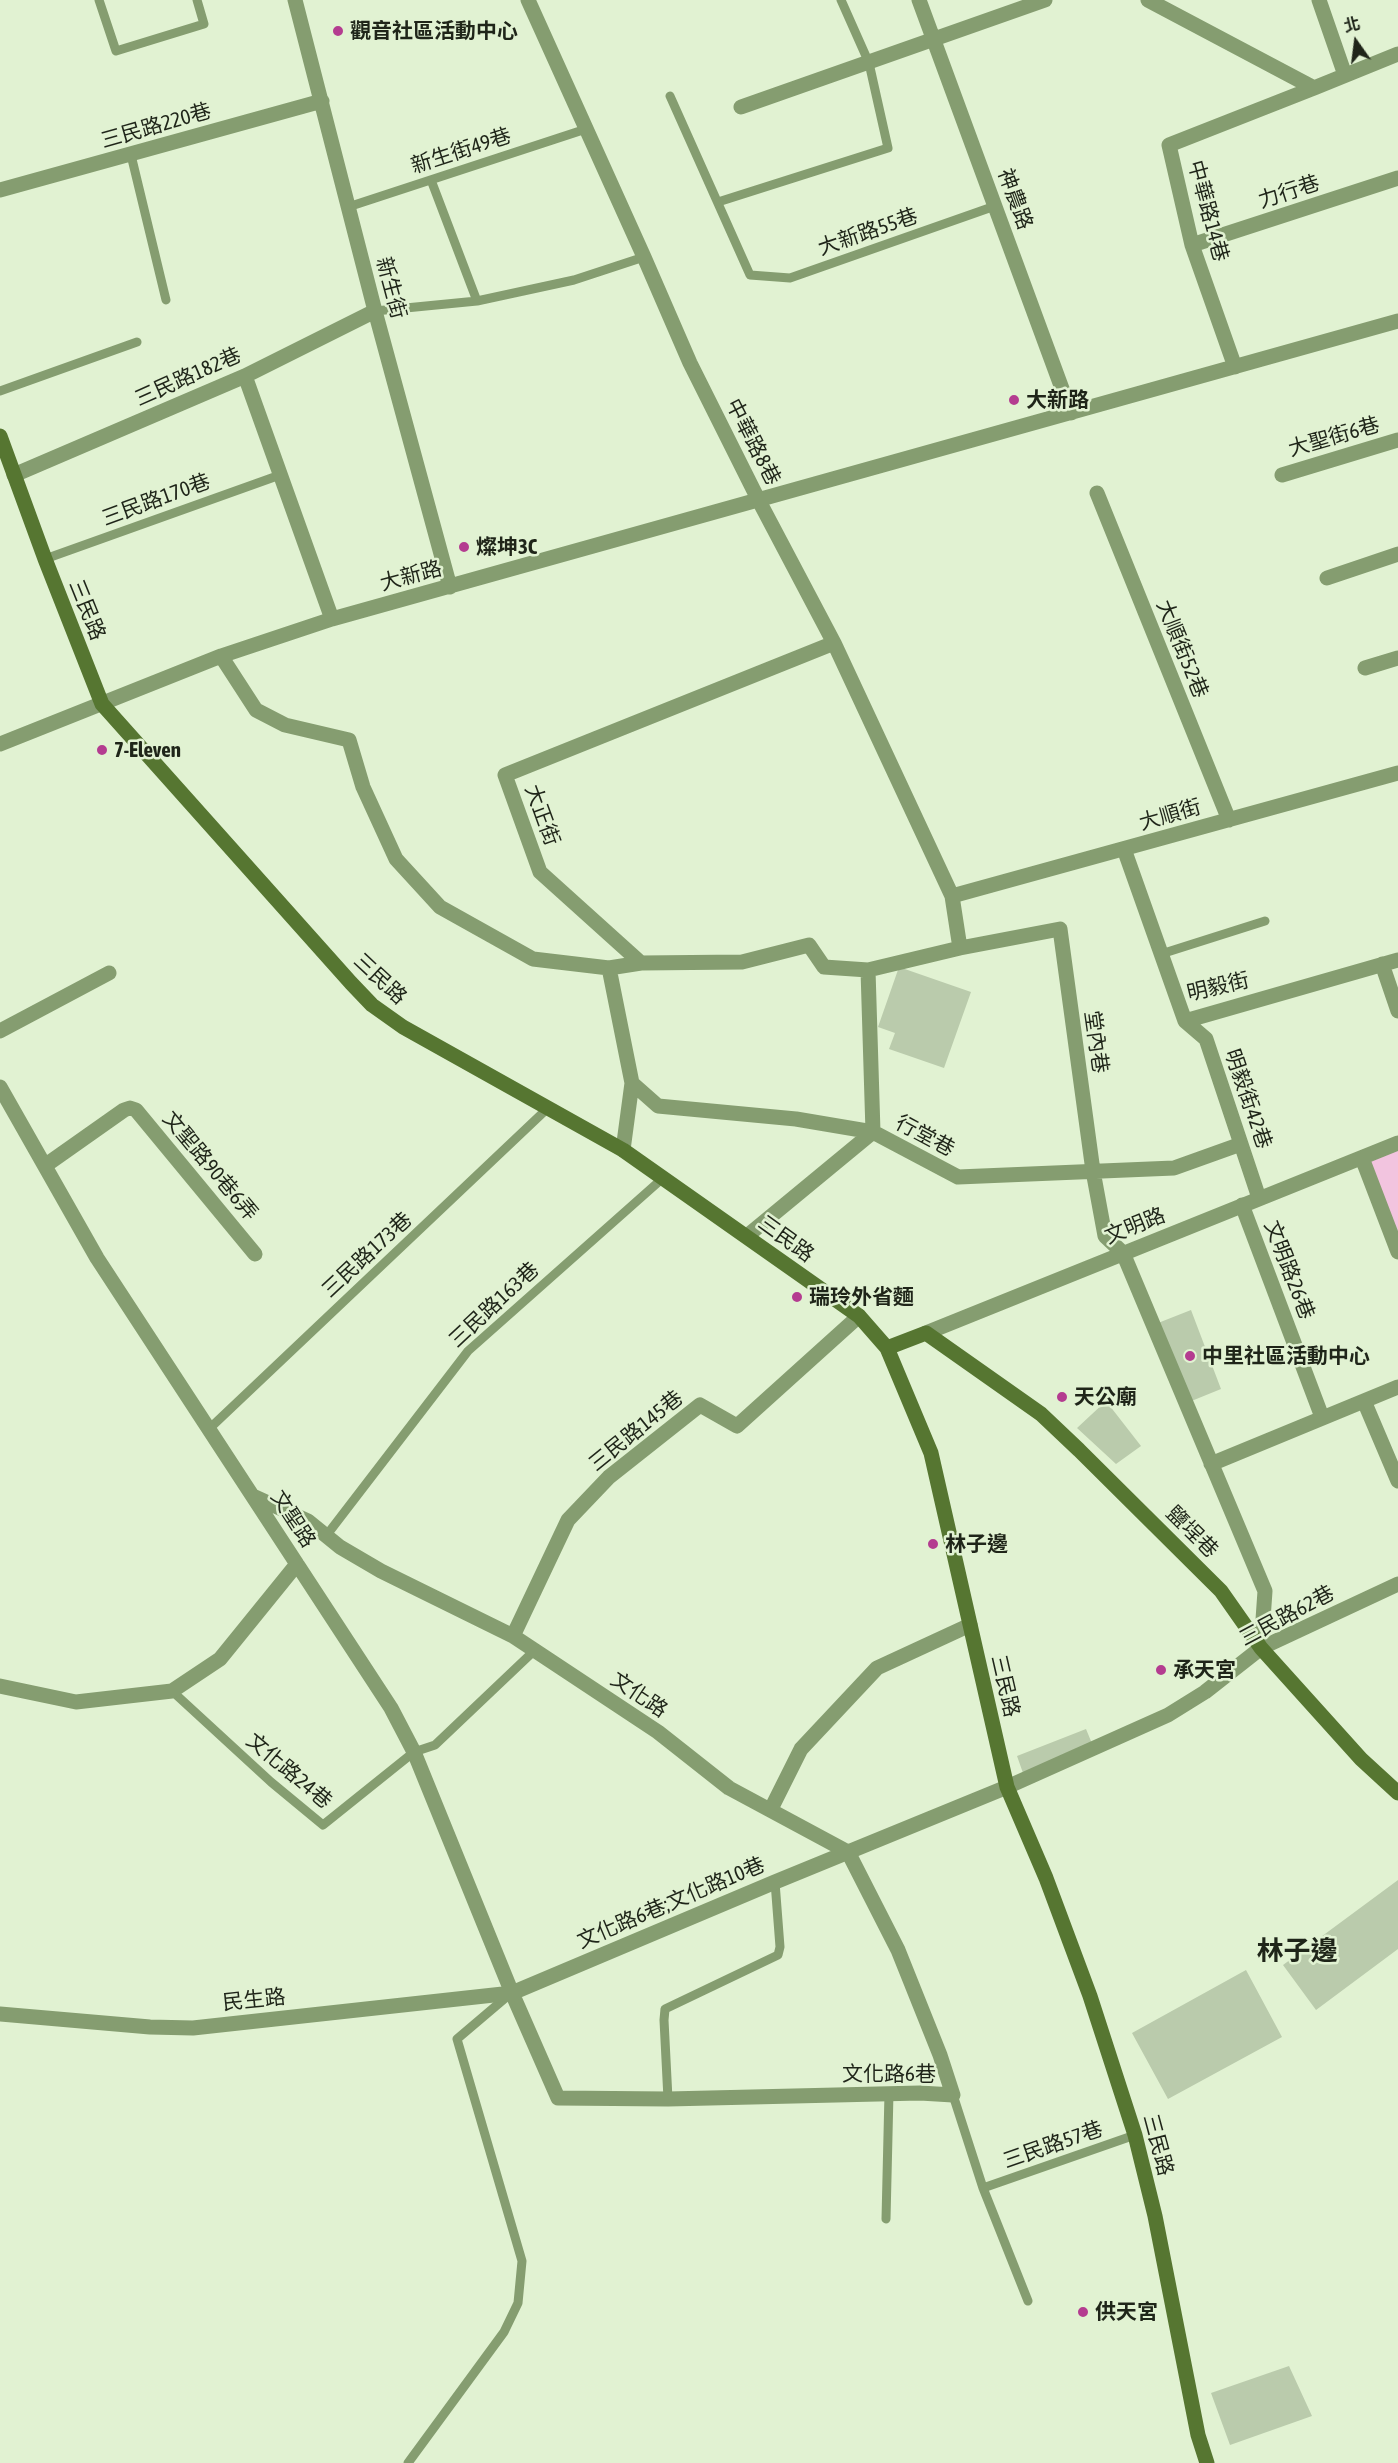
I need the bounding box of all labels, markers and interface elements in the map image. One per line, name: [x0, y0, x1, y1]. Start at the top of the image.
north arrow: [1326, 12, 1386, 72]
text: 北: [1342, 14, 1362, 35]
place label: 觀音社區活動中心: [350, 18, 518, 44]
marker: 觀音社區活動中心: [331, 24, 345, 38]
street label: 三民路220巷: [98, 98, 214, 154]
street label: 新生街49巷: [408, 123, 514, 179]
street label: 中華路14巷: [1182, 158, 1234, 264]
street label: 神農路: [992, 165, 1038, 233]
street label: 力行巷: [1255, 170, 1323, 214]
street label: 大新路55巷: [815, 203, 921, 261]
street label: 新生街: [371, 254, 411, 322]
street label: 三民路182巷: [131, 342, 245, 412]
place label: 大新路: [1026, 387, 1089, 413]
marker: 大新路: [1007, 393, 1021, 407]
street label: 中華路8巷: [720, 394, 786, 490]
street label: 大聖街6巷: [1285, 412, 1383, 462]
street label: 三民路170巷: [98, 469, 214, 531]
place label: 燦坤3C: [476, 534, 537, 560]
marker: 燦坤3C: [457, 540, 471, 554]
street label: 大新路: [377, 556, 445, 596]
street label: 三民路: [64, 576, 110, 644]
street label: 大順街52巷: [1151, 596, 1213, 702]
place label: 7-Eleven: [114, 737, 181, 763]
marker: 7-Eleven: [95, 743, 109, 757]
street label: 大正街: [519, 781, 565, 849]
street label: 大順街: [1136, 794, 1204, 836]
street label: 三民路: [348, 948, 412, 1010]
street label: 明毅街: [1184, 968, 1252, 1006]
street label: 堂內巷: [1079, 1009, 1113, 1075]
street label: 明毅街42巷: [1219, 1046, 1277, 1152]
street label: 文聖路90巷6弄: [157, 1106, 263, 1226]
street label: 行堂巷: [891, 1110, 959, 1162]
street label: 文明路: [1101, 1203, 1169, 1249]
street label: 三民路173巷: [317, 1207, 417, 1303]
street label: 三民路: [753, 1210, 819, 1268]
street label: 文明路26巷: [1259, 1217, 1319, 1323]
street label: 三民路163巷: [444, 1257, 544, 1353]
place label: 瑞玲外省麵: [809, 1284, 914, 1310]
marker: 瑞玲外省麵: [790, 1290, 804, 1304]
place label: 中里社區活動中心: [1202, 1343, 1370, 1369]
marker: 中里社區活動中心: [1183, 1349, 1197, 1363]
place label: 天公廟: [1074, 1384, 1137, 1410]
street label: 三民路145巷: [584, 1385, 688, 1477]
marker: 天公廟: [1055, 1390, 1069, 1404]
street label: 文聖路: [265, 1486, 321, 1552]
street label: 鹽埕巷: [1161, 1501, 1223, 1563]
place label: 林子邊: [945, 1531, 1008, 1557]
marker: 林子邊: [926, 1537, 940, 1551]
street label: 三民路62巷: [1235, 1581, 1339, 1651]
street label: 三民路: [986, 1652, 1024, 1720]
place label: 承天宮: [1173, 1657, 1236, 1683]
marker: 承天宮: [1154, 1663, 1168, 1677]
street label: 文化路: [606, 1667, 672, 1723]
street label: 文化路24巷: [241, 1728, 337, 1814]
street label: 文化路6巷;文化路10巷: [573, 1852, 769, 1954]
district label: 林子邊: [1257, 1935, 1337, 1967]
street label: 民生路: [221, 1984, 287, 2016]
street label: 文化路6巷: [842, 2061, 936, 2087]
street label: 三民路: [1138, 2111, 1178, 2179]
street label: 三民路57巷: [1000, 2116, 1106, 2174]
place label: 供天宮: [1095, 2299, 1158, 2325]
marker: 供天宮: [1076, 2305, 1090, 2319]

